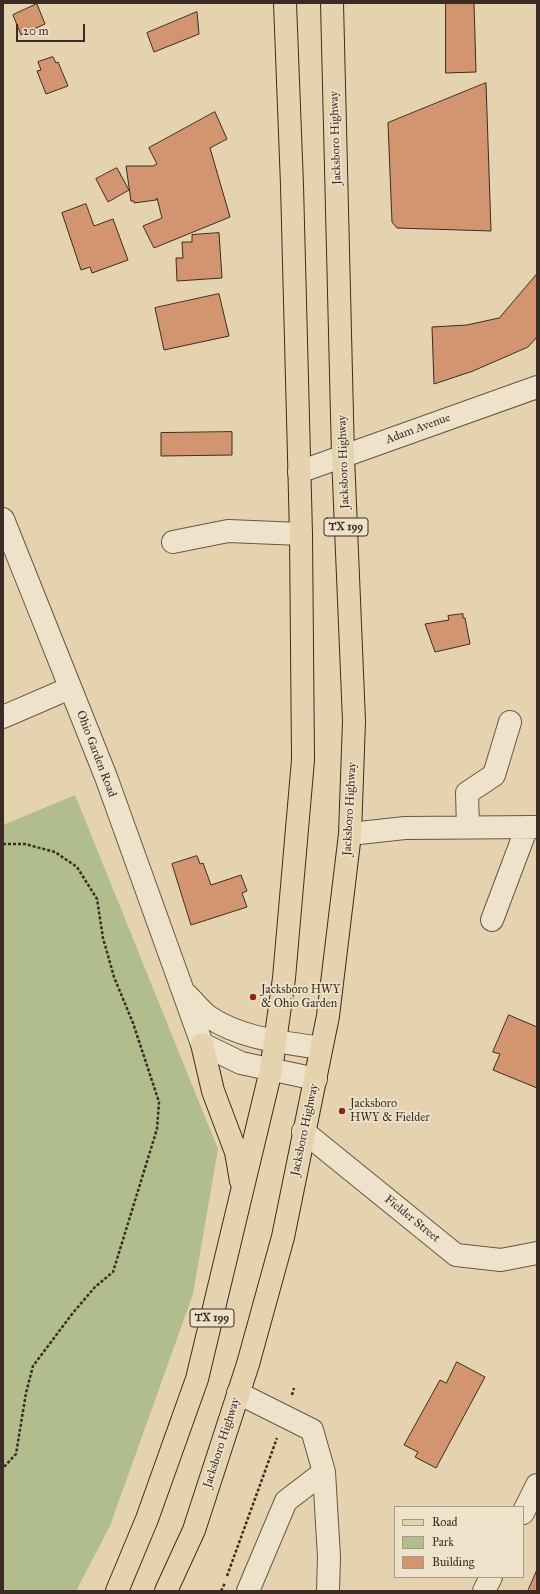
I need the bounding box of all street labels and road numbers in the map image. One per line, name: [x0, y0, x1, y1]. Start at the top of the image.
street label: Jacksboro Highway: [327, 91, 345, 185]
street label: Adam Avenue: [384, 411, 452, 447]
street label: Jacksboro Highway: [335, 415, 353, 509]
road number: TX 199: [324, 518, 368, 536]
street label: Ohio Garden Road: [73, 709, 119, 799]
street label: Jacksboro Highway: [340, 762, 360, 856]
street label: Jacksboro Highway: [288, 1083, 322, 1177]
street label: Fielder Street: [381, 1192, 443, 1246]
road number: TX 199: [190, 1309, 234, 1327]
street label: Jacksboro Highway: [201, 1396, 243, 1490]

